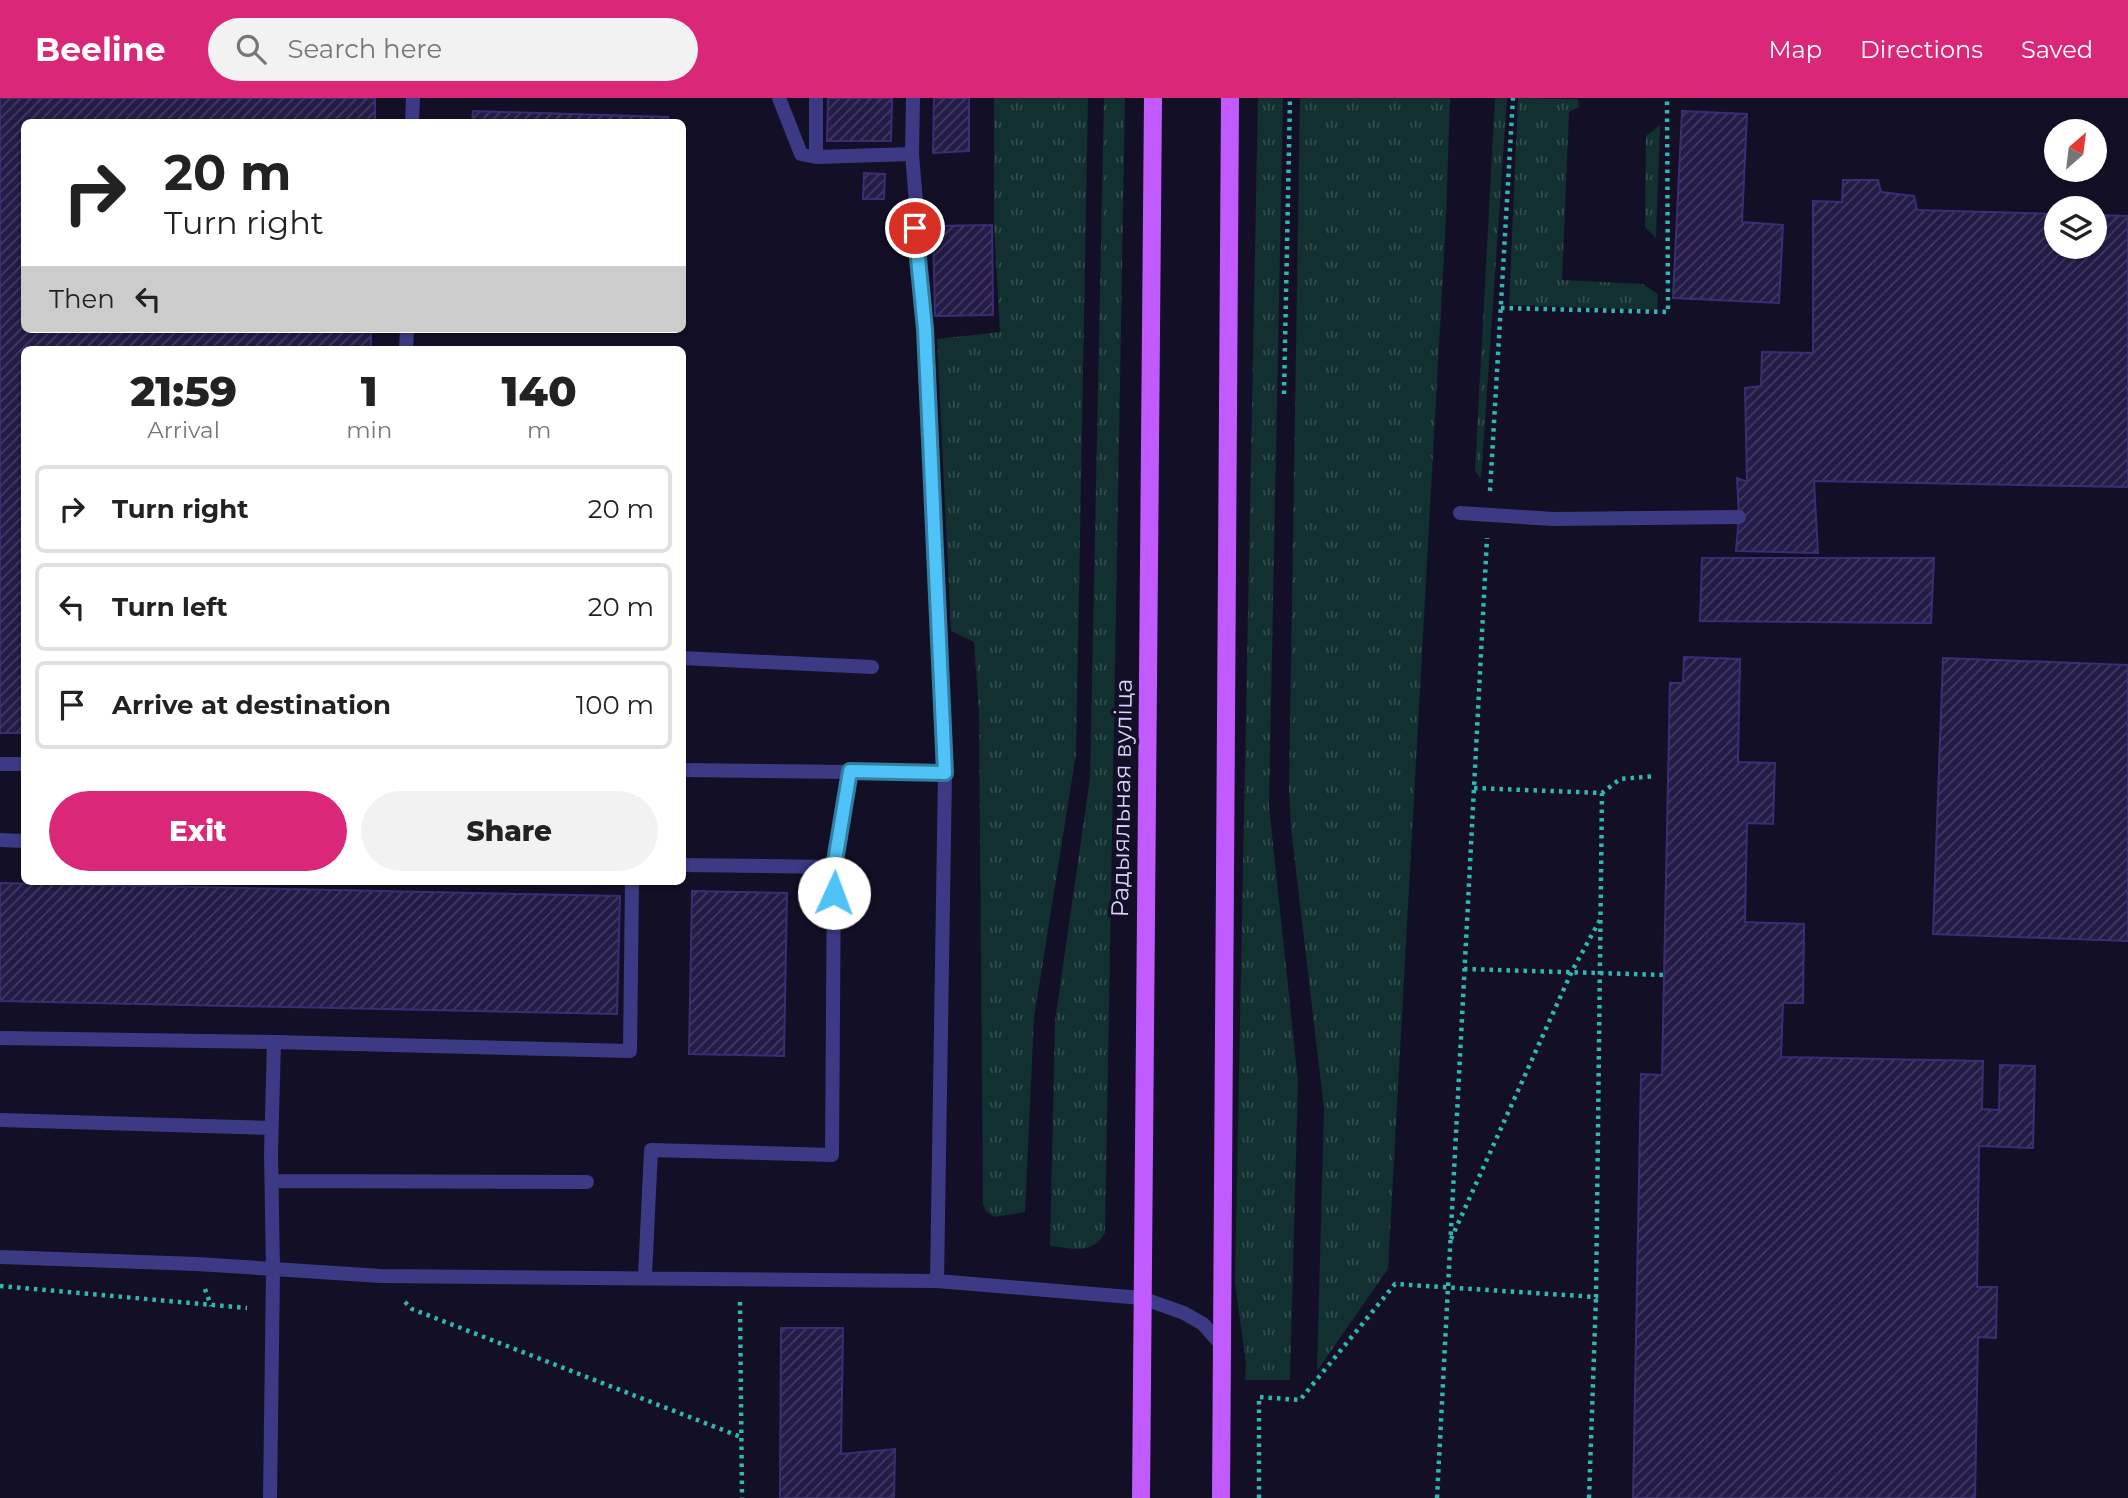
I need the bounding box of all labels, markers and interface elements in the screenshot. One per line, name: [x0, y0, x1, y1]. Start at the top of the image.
search box: [208, 18, 698, 81]
text: Beeline: [35, 29, 166, 69]
icon: search: [232, 30, 270, 68]
text: Search here: [288, 33, 442, 65]
text: Map: [1769, 35, 1822, 64]
text: Directions: [1860, 35, 1983, 64]
text: Saved: [2021, 35, 2093, 64]
north arrow: [2044, 119, 2107, 182]
map controls: [2044, 119, 2107, 259]
text: 20 m: [164, 143, 291, 202]
icon: right: [49, 147, 140, 238]
button: layers: [2044, 196, 2107, 259]
pin: [885, 198, 945, 258]
text: Turn right: [164, 203, 324, 242]
icon: arrive: [896, 209, 934, 247]
icon: left: [129, 280, 167, 318]
text: Then: [49, 283, 115, 315]
text: 21:59: [130, 365, 237, 417]
text: 1: [361, 365, 378, 417]
text: 140: [502, 365, 577, 417]
text: Arrival: [147, 416, 220, 444]
text: min: [346, 416, 392, 444]
text: m: [527, 416, 551, 444]
icon: right: [53, 490, 91, 528]
text: Turn right: [112, 493, 248, 525]
text: 20 m: [588, 493, 654, 525]
icon: left: [53, 588, 91, 626]
text: Turn left: [112, 591, 228, 623]
text: 20 m: [588, 591, 654, 623]
street label: Радыяльная вуліца: [1105, 678, 1138, 918]
icon: arrive: [53, 686, 91, 724]
text: Arrive at destination: [112, 689, 391, 721]
text: 100 m: [576, 689, 654, 721]
button: Exit: [49, 791, 347, 871]
button: Share: [361, 791, 658, 871]
position arrow: [797, 856, 871, 930]

